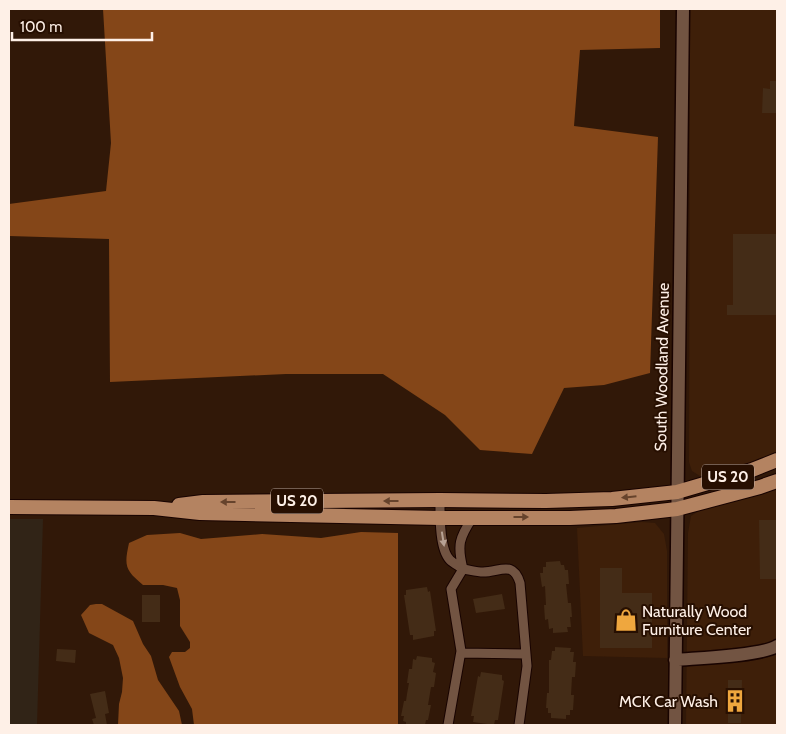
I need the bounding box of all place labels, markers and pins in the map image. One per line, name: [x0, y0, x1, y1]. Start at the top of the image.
place label: Naturally Wood Furniture Center: [642, 602, 752, 639]
shop icon: Naturally Wood Furniture Center: [613, 607, 639, 633]
building icon: MCK Car Wash: [722, 688, 748, 714]
place label: MCK Car Wash: [619, 692, 718, 711]

